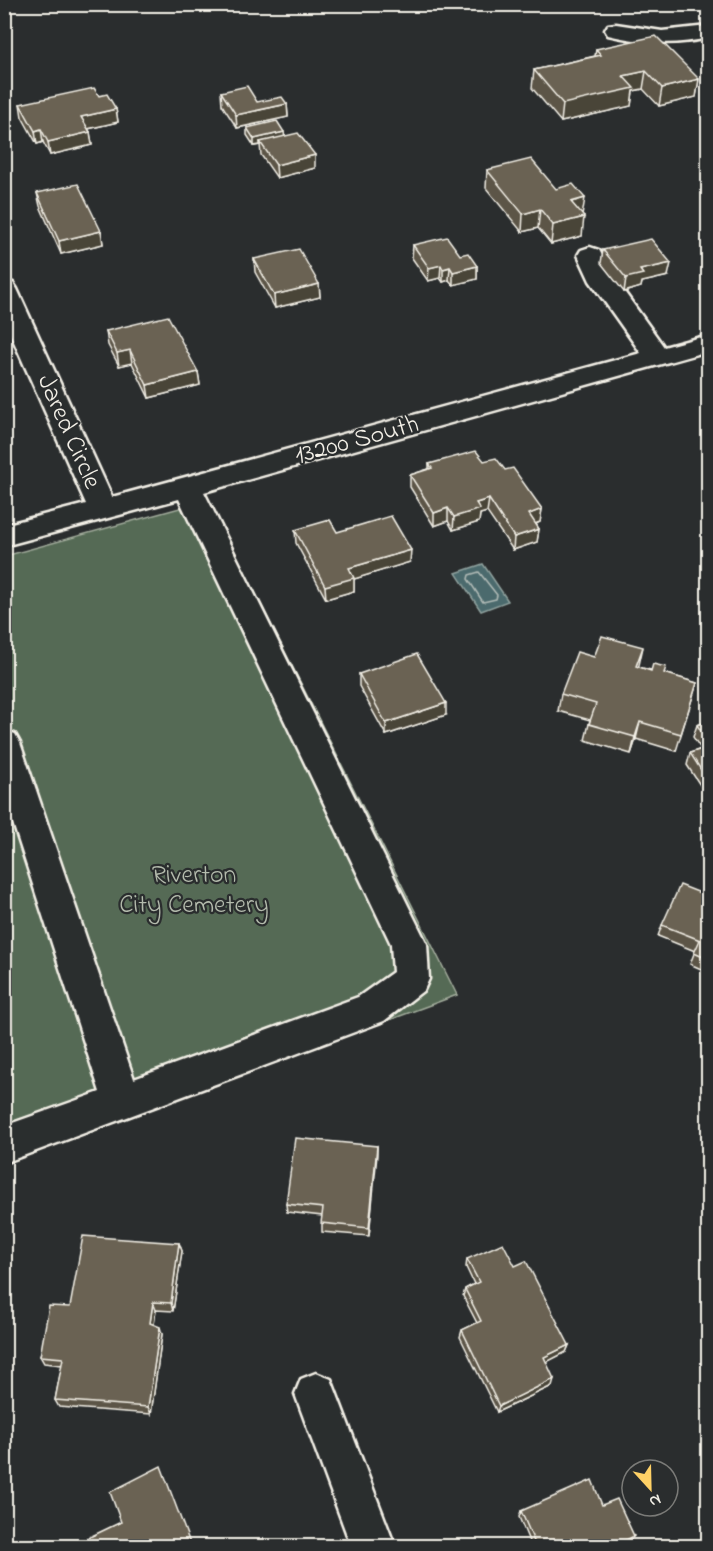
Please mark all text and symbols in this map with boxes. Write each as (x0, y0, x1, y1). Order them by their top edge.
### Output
street label: Jared Circle (26, 368, 110, 496)
street label: 13200 South (291, 406, 423, 476)
park label: Riverton City Cemetery (119, 857, 269, 925)
north arrow (620, 1458, 680, 1518)
text: N (645, 1487, 664, 1513)

